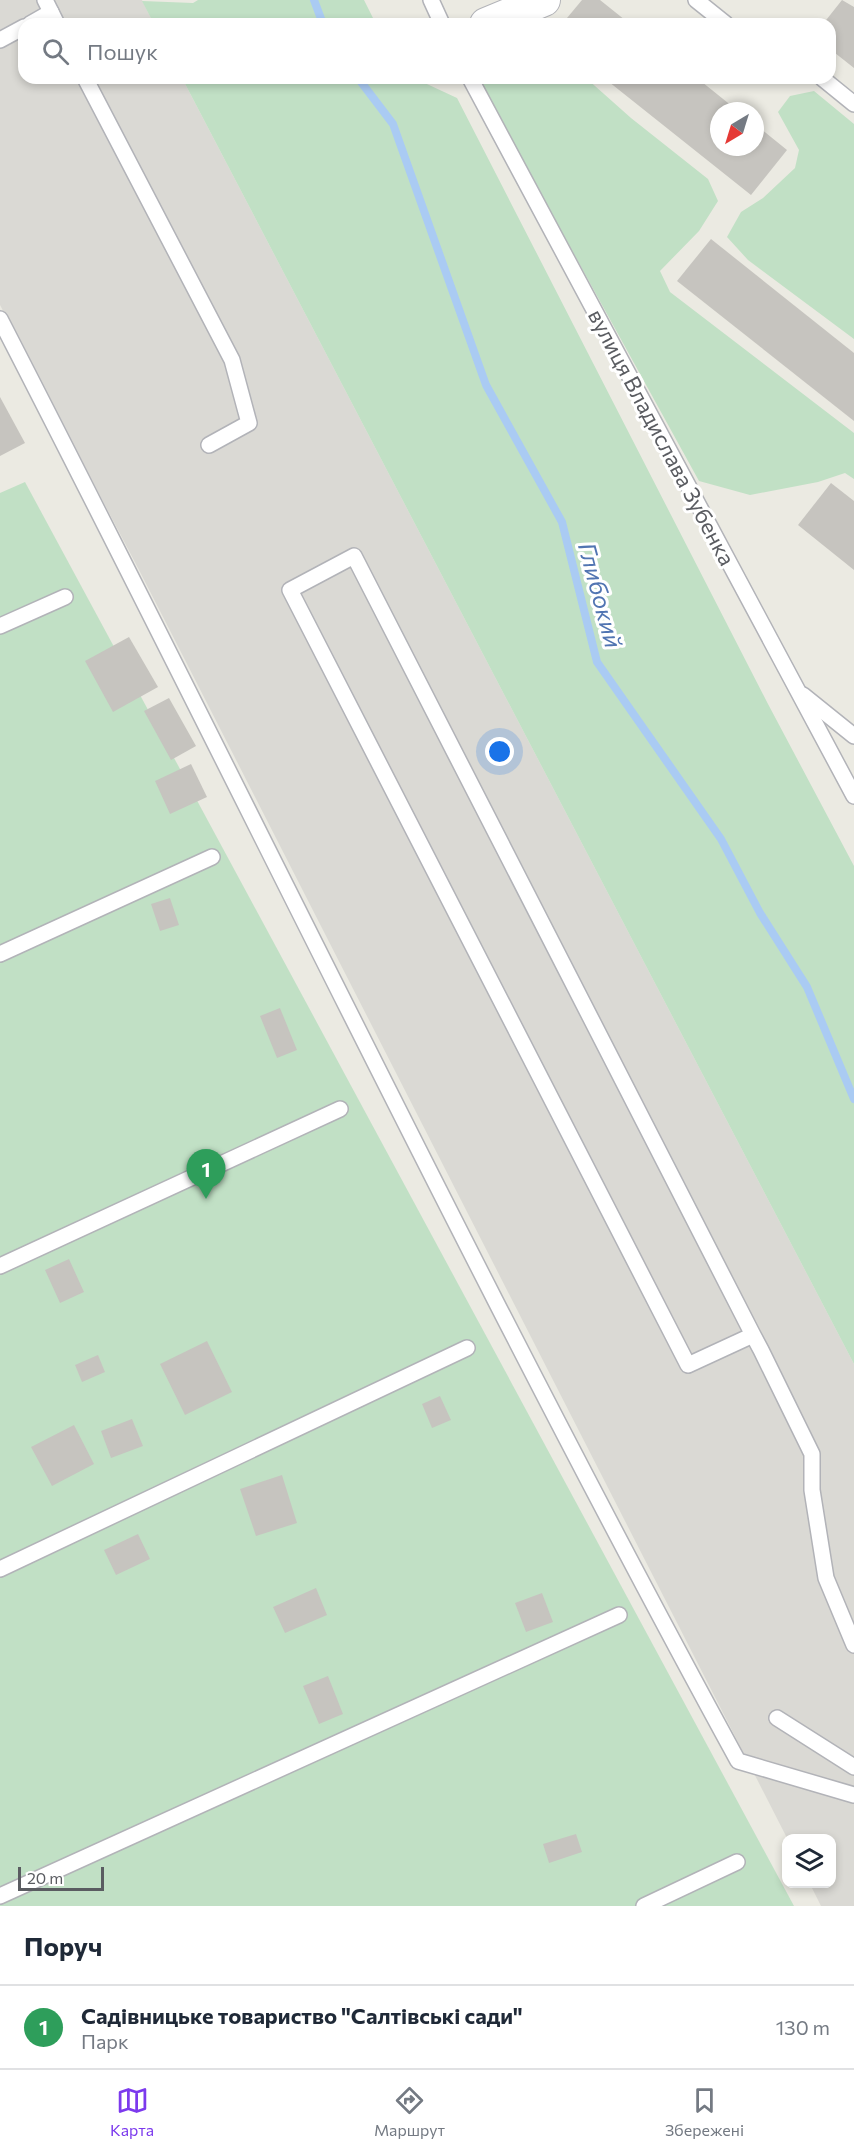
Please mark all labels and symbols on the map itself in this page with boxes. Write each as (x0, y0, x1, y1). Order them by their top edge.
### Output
north arrow (710, 102, 764, 156)
street label: вулиця Владислава Зубенка (583, 304, 741, 570)
water label: Глибокий (573, 539, 629, 651)
your location (485, 737, 514, 766)
pin: 1 (186, 1150, 226, 1199)
scale bar (18, 1864, 104, 1892)

